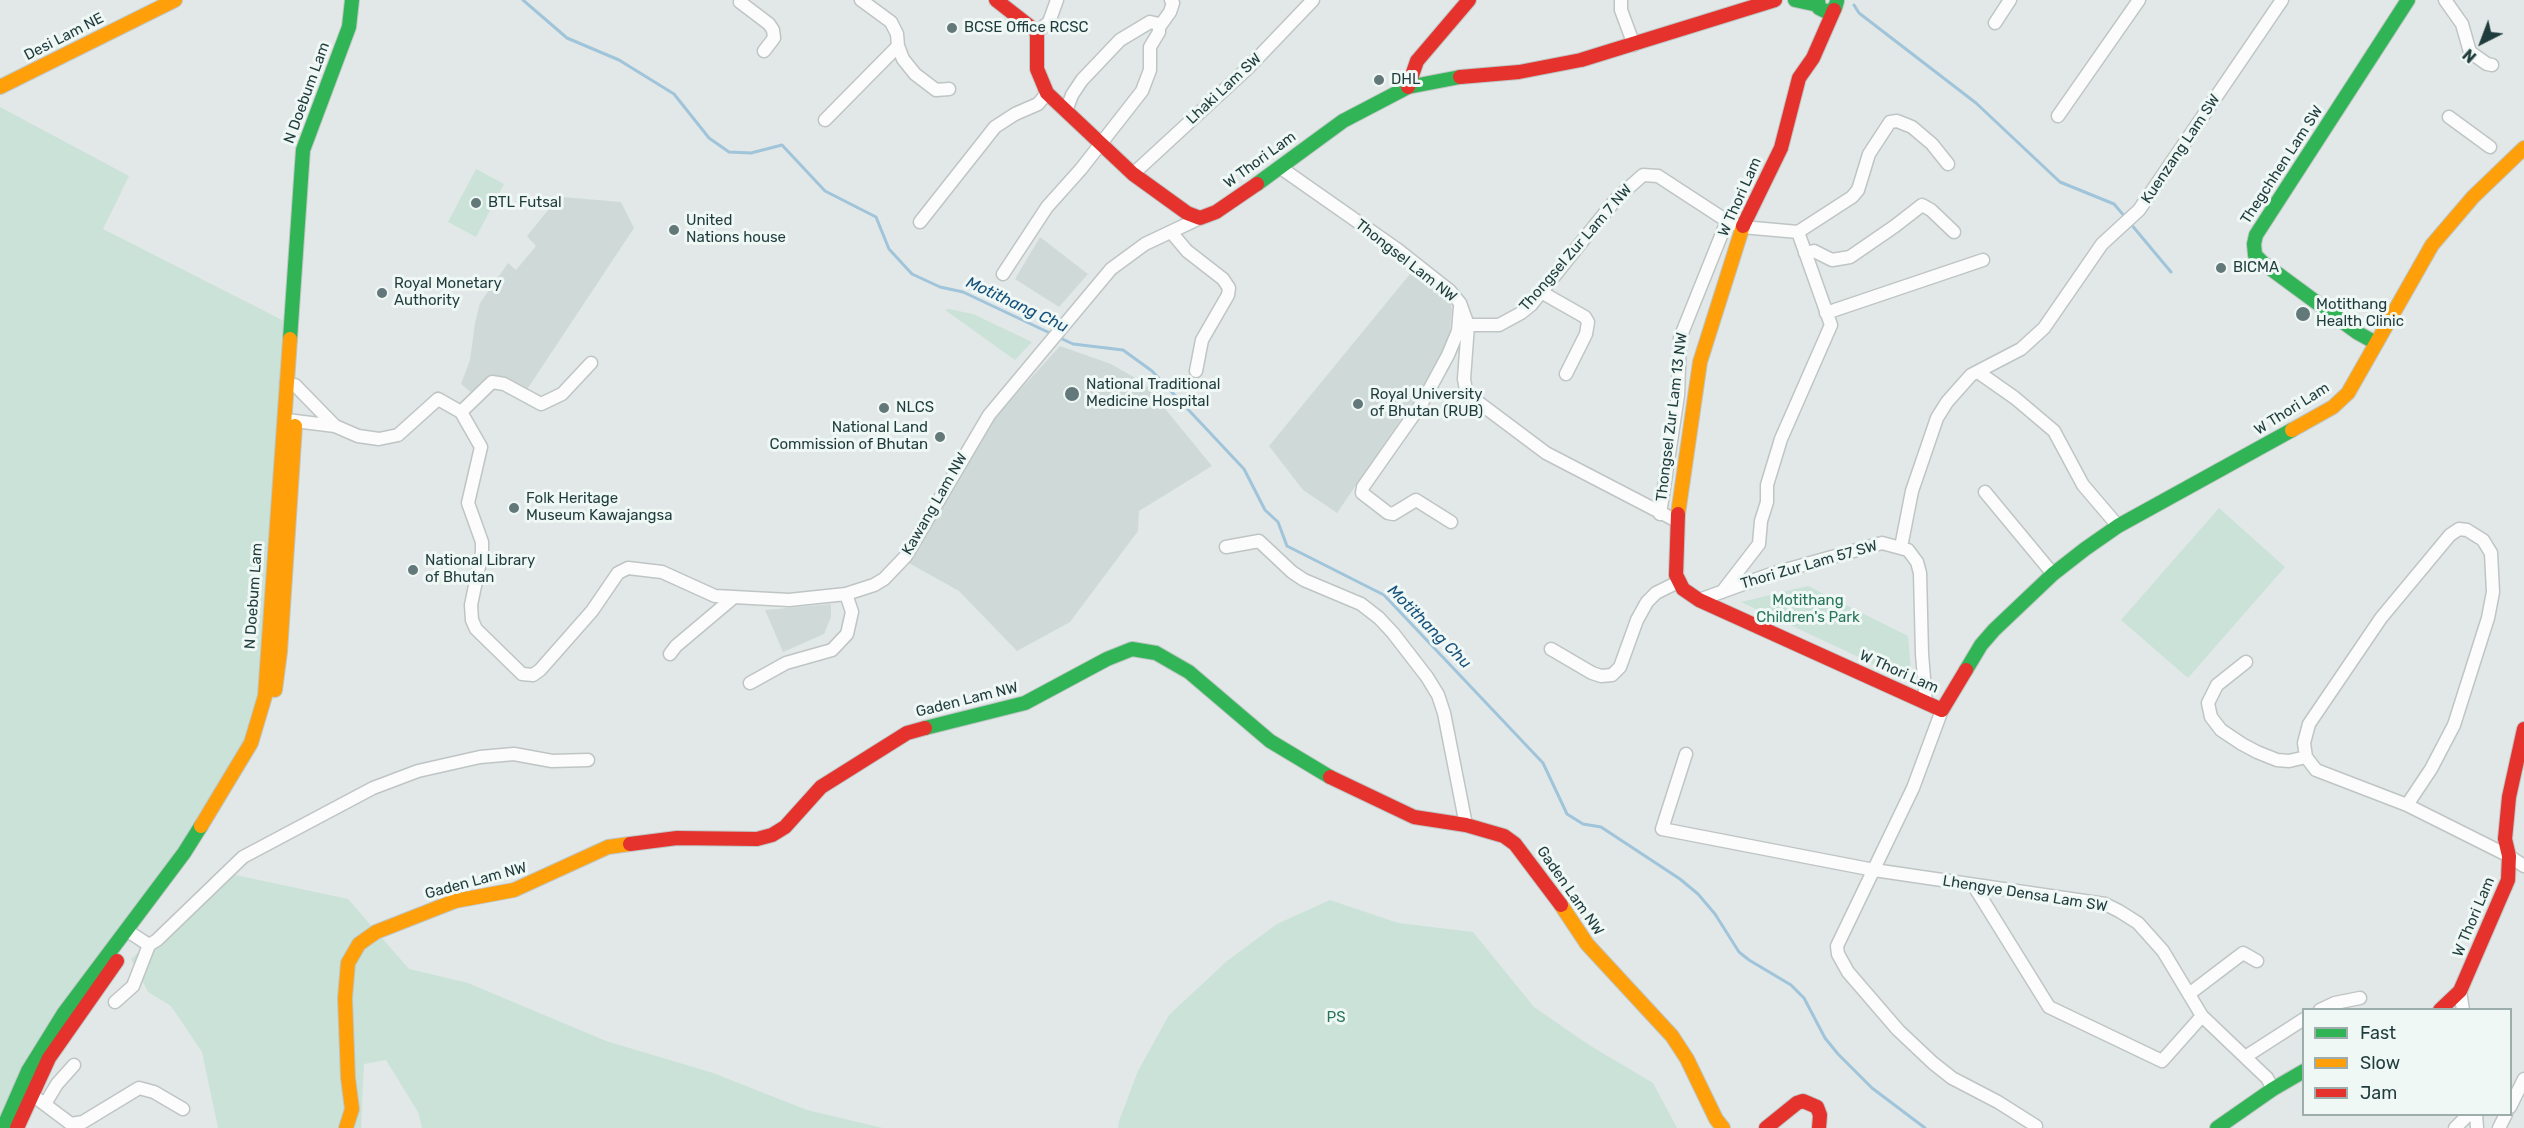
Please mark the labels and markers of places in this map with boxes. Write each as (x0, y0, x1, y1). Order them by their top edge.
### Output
place label: BCSE Office RCSC (964, 19, 1089, 37)
marker: BCSE Office RCSC (945, 21, 959, 35)
place label: DHL (1391, 71, 1420, 89)
marker: DHL (1372, 73, 1386, 87)
place label: BTL Futsal (488, 194, 562, 212)
marker: BTL Futsal (469, 196, 483, 210)
place label: United Nations house (686, 212, 786, 247)
marker: United Nations house (667, 223, 681, 237)
place label: BICMA (2233, 259, 2279, 277)
marker: BICMA (2214, 261, 2228, 275)
place label: Royal Monetary Authority (394, 275, 502, 310)
marker: Royal Monetary Authority (375, 286, 389, 300)
place label: Motithang Health Clinic (2316, 296, 2404, 331)
marker: Motithang Health Clinic (2294, 305, 2312, 323)
place label: National Traditional Medicine Hospital (1086, 376, 1220, 411)
marker: National Traditional Medicine Hospital (1063, 385, 1081, 403)
place label: Royal University of Bhutan (RUB) (1370, 386, 1483, 421)
marker: Royal University of Bhutan (RUB) (1351, 397, 1365, 411)
place label: NLCS (896, 399, 934, 417)
marker: NLCS (877, 401, 891, 415)
place label: National Land Commission of Bhutan (769, 419, 928, 454)
marker: National Land Commission of Bhutan (933, 430, 947, 444)
place label: Folk Heritage Museum Kawajangsa (526, 490, 672, 525)
marker: Folk Heritage Museum Kawajangsa (507, 501, 521, 515)
place label: National Library of Bhutan (425, 552, 535, 587)
marker: National Library of Bhutan (406, 563, 420, 577)

